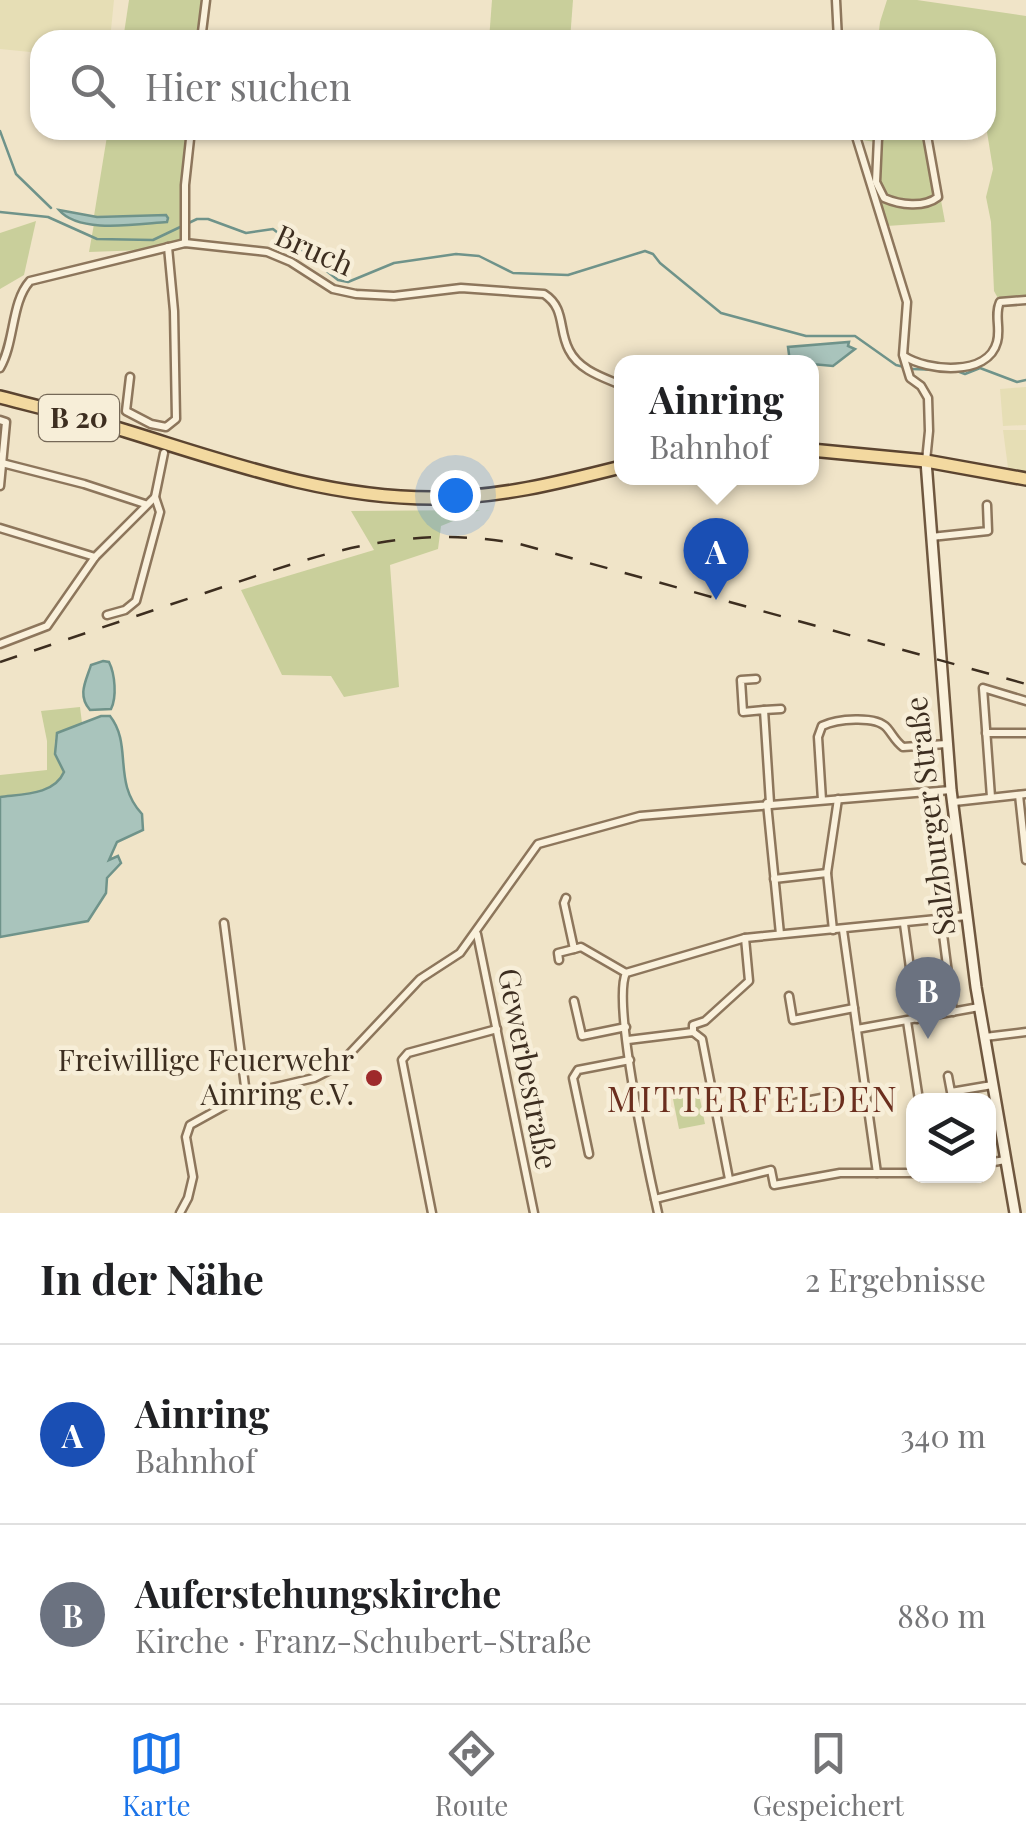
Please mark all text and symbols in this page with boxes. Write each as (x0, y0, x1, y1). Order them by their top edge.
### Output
search box (30, 30, 996, 140)
icon: search (65, 58, 120, 113)
text: Hier suchen (145, 60, 352, 111)
street label: Bruch (269, 214, 361, 284)
popup (614, 355, 819, 485)
text: Ainring (649, 373, 784, 424)
road number: B 20 (39, 395, 119, 441)
text: Bahnhof (649, 424, 770, 467)
your location (430, 470, 481, 521)
pin: A (684, 518, 748, 600)
street label: Salzburger Straße (895, 695, 964, 938)
pin: B (896, 956, 960, 1039)
street label: Gewerbestraße (490, 965, 568, 1173)
place label: Freiwillige Feuerwehr Ainring e.V. (58, 1039, 354, 1113)
marker: Freiwillige Feuerwehr Ainring e.V. (363, 1067, 385, 1089)
district label: MITTERFELDEN (607, 1074, 899, 1121)
map controls (906, 1093, 996, 1183)
button: layers (906, 1093, 996, 1183)
text: In der Nähe (40, 1250, 264, 1306)
text: 2 Ergebnisse (805, 1257, 986, 1300)
text: Ainring (135, 1387, 269, 1438)
text: A (62, 1413, 83, 1456)
text: 340 m (900, 1413, 986, 1456)
text: Bahnhof (135, 1438, 256, 1481)
text: Auferstehungskirche (135, 1567, 502, 1618)
text: B (62, 1593, 83, 1636)
text: 880 m (897, 1593, 986, 1636)
text: Kirche · Franz-Schubert-Straße (135, 1618, 592, 1661)
tab: Karte (122, 1726, 191, 1823)
tab: Route (435, 1726, 509, 1823)
tab: Gespeichert (752, 1726, 904, 1823)

